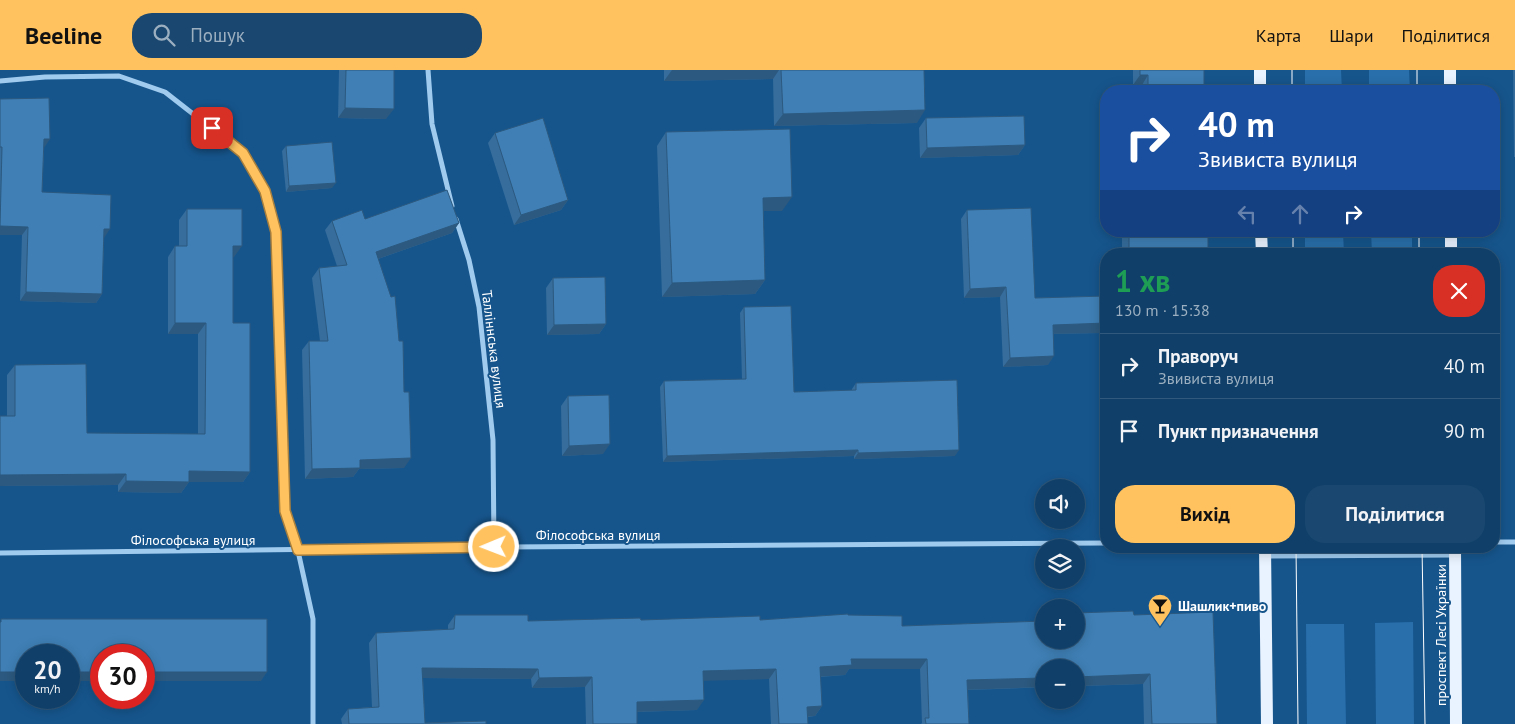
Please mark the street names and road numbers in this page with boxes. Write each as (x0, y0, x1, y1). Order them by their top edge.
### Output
street label: Талліннська вулиця (478, 289, 510, 409)
street label: Філософська вулиця (536, 526, 660, 544)
street label: Філософська вулиця (131, 531, 255, 549)
street label: проспект Лесі Українки (1432, 564, 1450, 706)

